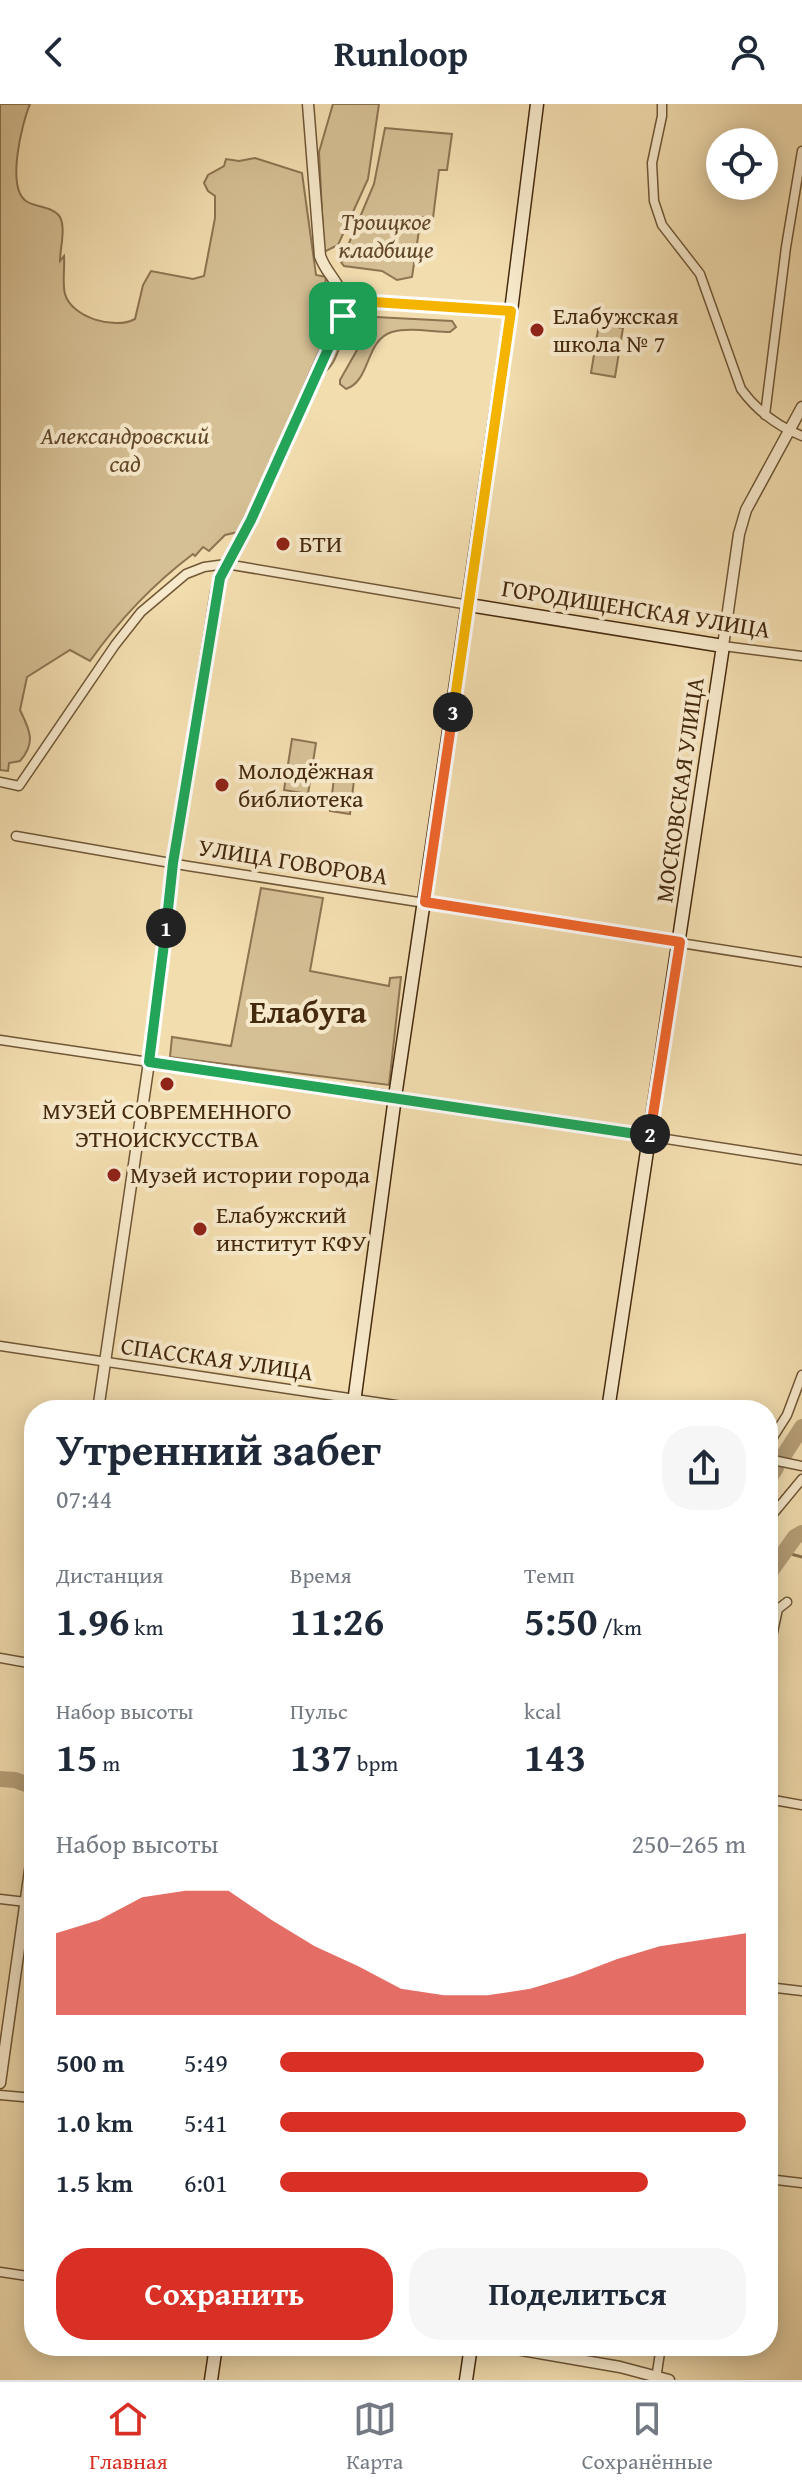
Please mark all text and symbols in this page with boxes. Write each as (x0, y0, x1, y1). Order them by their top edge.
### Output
text: Runloop (334, 26, 468, 79)
icon: back (32, 30, 76, 74)
icon: person (726, 30, 770, 74)
map controls (706, 128, 778, 200)
button: locate (706, 128, 778, 200)
park label: Троицкое кладбище (338, 204, 434, 267)
pin (309, 282, 377, 350)
icon: arrive (321, 294, 365, 338)
place label: Елабужская школа № 7 (553, 298, 679, 361)
marker: Елабужская школа № 7 (528, 321, 546, 339)
park label: Александровский сад (40, 418, 210, 481)
place label: БТИ (299, 526, 342, 561)
marker: БТИ (274, 535, 292, 553)
street label: ГОРОДИЩЕНСКАЯ УЛИЦА (499, 570, 773, 647)
street label: МОСКОВСКАЯ УЛИЦА (646, 675, 713, 905)
pin: 3 (433, 692, 473, 732)
text: 3 (447, 696, 459, 728)
place label: Молодёжная библиотека (238, 753, 374, 816)
marker: Молодёжная библиотека (213, 776, 231, 794)
street label: УЛИЦА ГОВОРОВА (196, 829, 391, 894)
pin: 1 (146, 908, 186, 948)
text: 1 (160, 912, 172, 944)
district label: Елабуга (249, 988, 367, 1035)
marker: МУЗЕЙ СОВРЕМЕННОГО ЭТНОИСКУССТВА (158, 1075, 176, 1093)
place label: МУЗЕЙ СОВРЕМЕННОГО ЭТНОИСКУССТВА (42, 1093, 292, 1156)
pin: 2 (630, 1114, 670, 1154)
text: 2 (644, 1118, 656, 1150)
place label: Музей истории города (130, 1157, 370, 1192)
marker: Музей истории города (105, 1166, 123, 1184)
place label: Елабужский институт КФУ (216, 1197, 367, 1260)
marker: Елабужский институт КФУ (191, 1220, 209, 1238)
street label: СПАССКАЯ УЛИЦА (119, 1328, 316, 1389)
text: Утренний забег (56, 1417, 381, 1481)
button: share (662, 1426, 746, 1510)
text: 07:44 (56, 1479, 112, 1518)
text: Дистанция (56, 1559, 164, 1591)
text: Время (290, 1559, 352, 1591)
text: Темп (524, 1559, 575, 1591)
text: 1.96 (56, 1591, 129, 1650)
text: 11:26 (290, 1591, 384, 1650)
text: 5:50 (524, 1591, 597, 1650)
text: km (129, 1611, 163, 1643)
text: /km (597, 1611, 642, 1643)
text: Набор высоты (56, 1695, 193, 1727)
text: Пульс (290, 1695, 348, 1727)
text: kcal (524, 1695, 562, 1727)
text: 15 (56, 1727, 97, 1786)
text: 137 (290, 1727, 352, 1786)
text: 143 (524, 1727, 586, 1786)
text: m (97, 1747, 120, 1779)
text: bpm (352, 1747, 398, 1779)
text: Набор высоты (56, 1824, 218, 1863)
text: 250–265 m (632, 1824, 746, 1863)
text: 500 m (56, 2043, 124, 2082)
text: 5:49 (184, 2043, 228, 2082)
text: 1.0 km (56, 2103, 133, 2142)
text: 5:41 (184, 2103, 228, 2142)
text: 1.5 km (56, 2163, 133, 2202)
text: 6:01 (184, 2163, 228, 2202)
button: Сохранить (56, 2248, 393, 2340)
button: Поделиться (409, 2248, 746, 2340)
tab: Главная (89, 2397, 168, 2477)
tab: Карта (346, 2397, 403, 2477)
tab: Сохранённые (582, 2397, 713, 2477)

